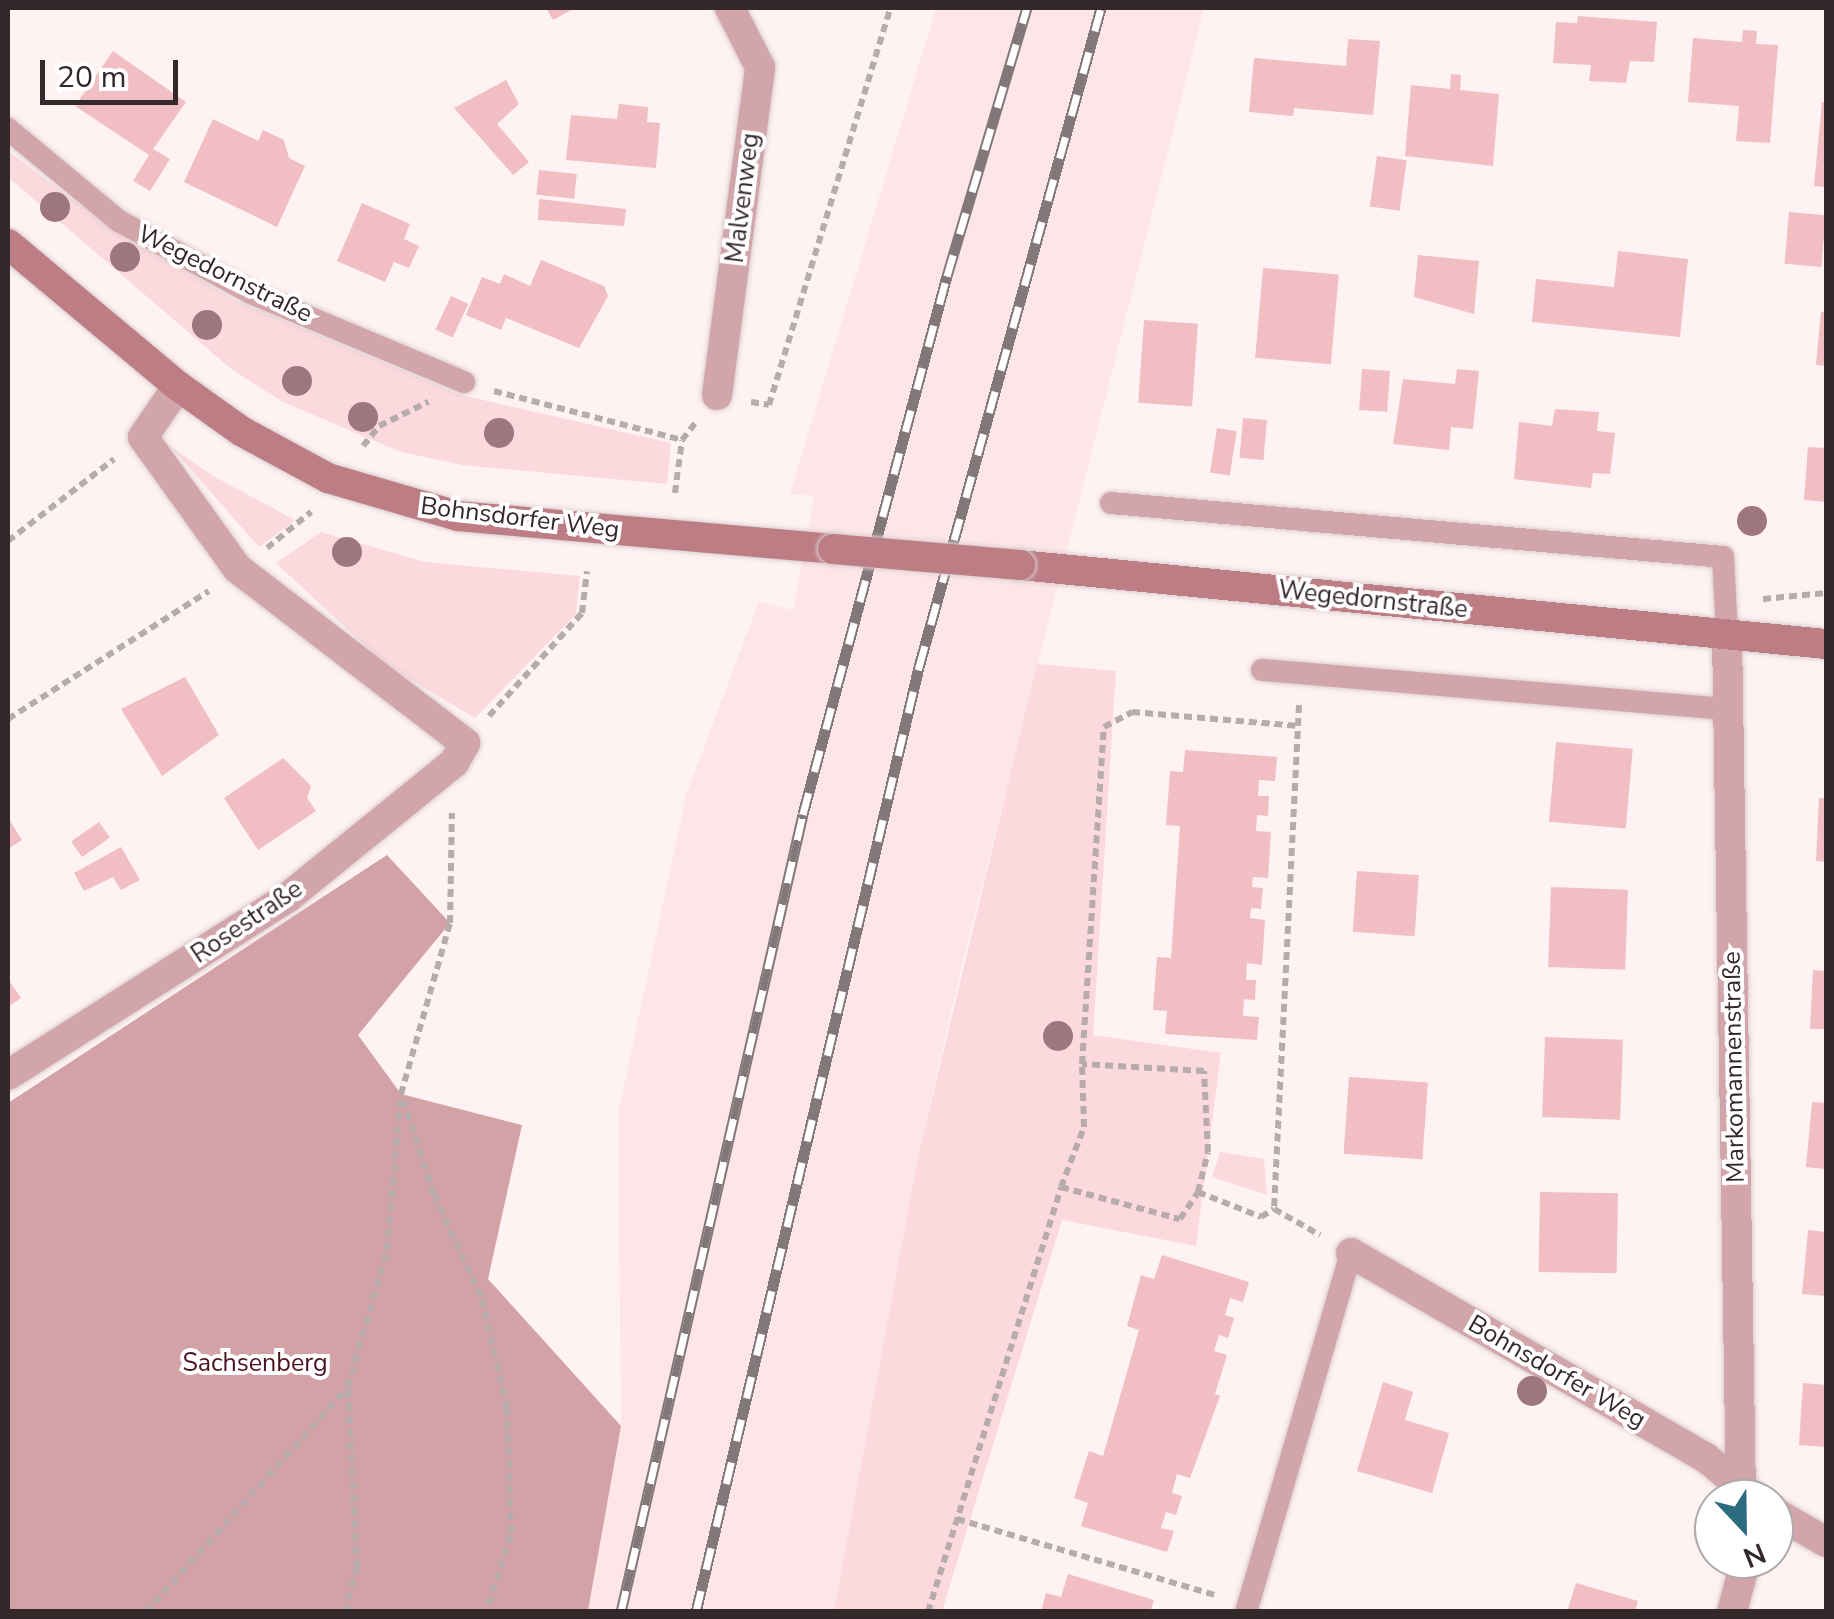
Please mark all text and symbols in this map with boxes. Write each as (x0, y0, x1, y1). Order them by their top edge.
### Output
scale bar (45, 40, 182, 102)
text: 20 m (57, 57, 126, 98)
street label: Malvenweg (720, 131, 766, 265)
street label: Wegedornstraße (133, 219, 317, 329)
street label: Bohnsdorfer Weg (419, 491, 621, 545)
street label: Wegedornstraße (1277, 575, 1469, 625)
street label: Rosestraße (186, 874, 308, 970)
street label: Markomannenstraße (1717, 951, 1751, 1183)
street label: Bohnsdorfer Weg (1463, 1309, 1651, 1435)
park label: Sachsenberg (182, 1348, 328, 1378)
north arrow (1694, 1479, 1794, 1579)
text: N (1738, 1533, 1771, 1576)

